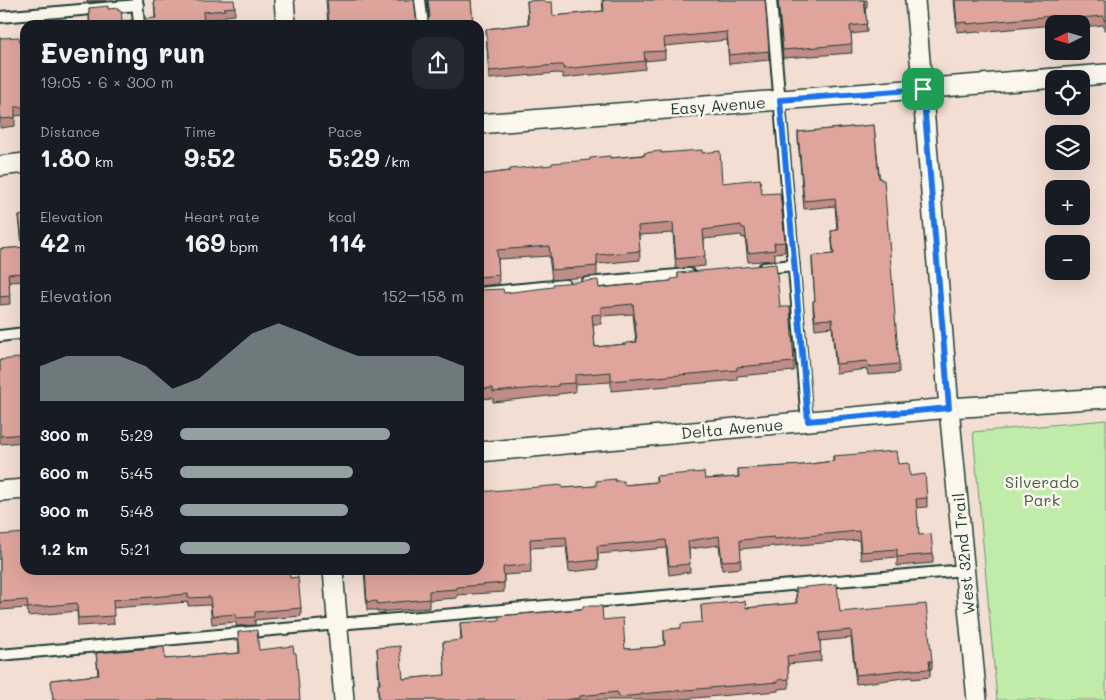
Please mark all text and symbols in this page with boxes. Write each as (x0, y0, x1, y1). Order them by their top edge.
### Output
north arrow (1045, 15, 1090, 60)
map controls (1045, 15, 1090, 280)
text: Evening run (40, 34, 205, 70)
button: share (412, 37, 464, 89)
pin (902, 68, 944, 110)
button: locate (1045, 70, 1090, 115)
text: 19:05 · 6 × 300 m (40, 71, 174, 92)
icon: arrive (909, 75, 937, 103)
street label: Easy Avenue (670, 91, 766, 119)
text: Distance (40, 122, 100, 141)
text: Time (184, 122, 216, 141)
text: Pace (328, 122, 362, 141)
button: layers (1045, 125, 1090, 170)
text: 1.80 (40, 141, 90, 173)
text: 9:52 (184, 141, 236, 173)
text: 5:29 (328, 141, 380, 173)
text: km (90, 152, 113, 171)
text: /km (380, 152, 410, 171)
button: + (1045, 180, 1090, 225)
text: Elevation (40, 207, 103, 226)
text: Heart rate (184, 207, 260, 226)
text: kcal (328, 207, 356, 226)
text: 42 (40, 226, 70, 258)
text: 169 (184, 226, 225, 258)
text: 114 (328, 226, 366, 258)
button: − (1045, 235, 1090, 280)
text: m (70, 237, 85, 256)
text: bpm (225, 237, 258, 256)
text: Elevation (40, 285, 112, 306)
text: 152–158 m (381, 285, 464, 306)
street label: Delta Avenue (680, 413, 784, 443)
text: 300 m (40, 424, 89, 445)
text: 5:29 (120, 424, 153, 445)
text: 600 m (40, 462, 89, 483)
text: 5:45 (120, 462, 153, 483)
park label: Silverado Park (1005, 471, 1079, 510)
street label: West 32nd Trail (947, 492, 979, 616)
text: 900 m (40, 500, 89, 521)
text: 5:48 (120, 500, 153, 521)
text: 1.2 km (40, 538, 88, 559)
text: 5:21 (120, 538, 150, 559)

